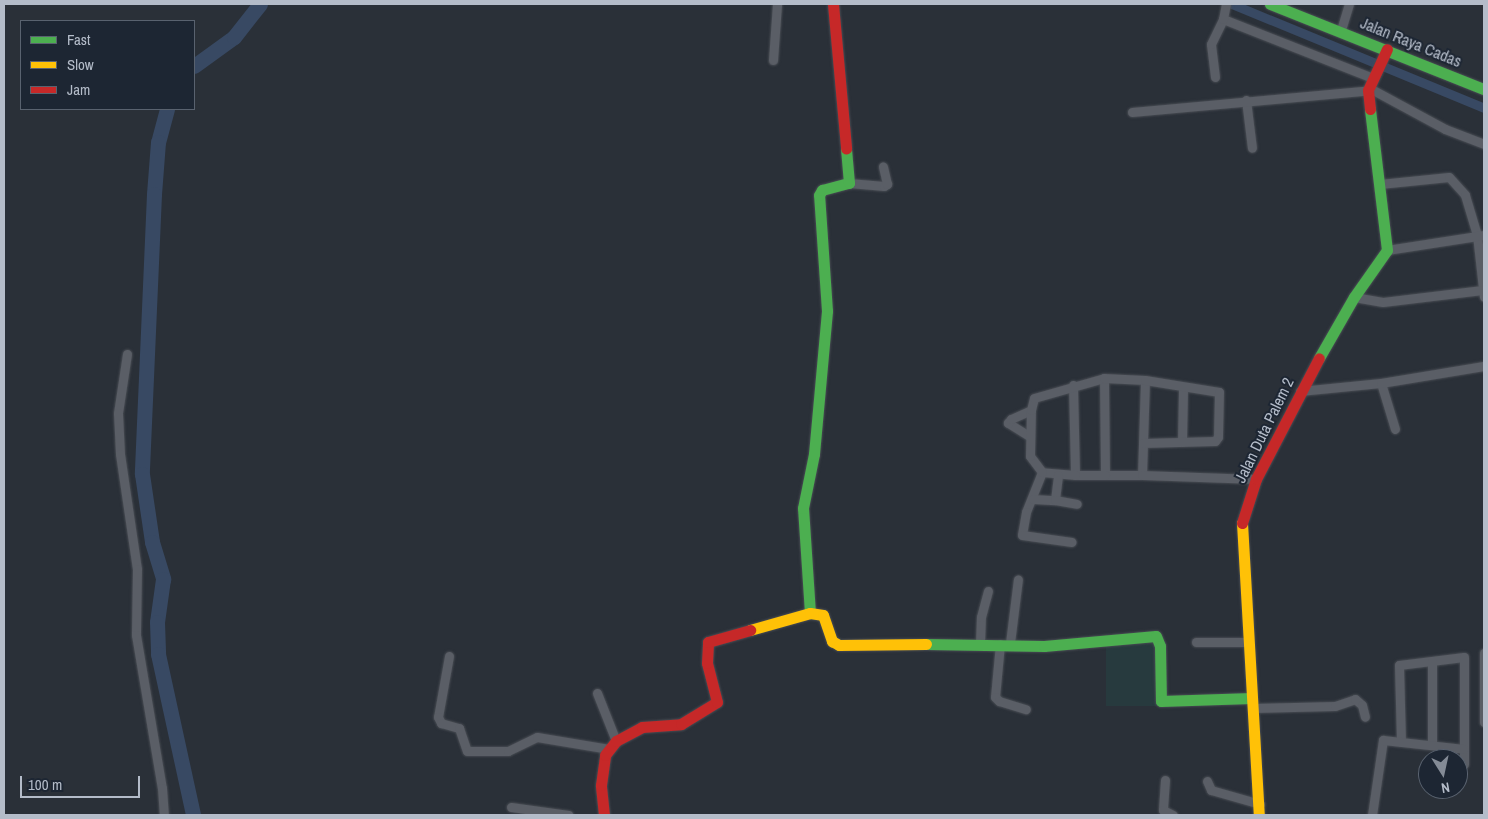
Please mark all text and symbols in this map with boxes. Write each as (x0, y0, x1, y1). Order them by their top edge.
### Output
street label: Jalan Raya Cadas (1358, 13, 1464, 71)
legend (20, 20, 195, 110)
text: Fast (67, 29, 90, 50)
text: Slow (67, 54, 94, 75)
text: Jam (67, 79, 90, 100)
street label: Jalan Duta Palem 2 (1230, 374, 1298, 486)
north arrow (1418, 749, 1468, 799)
scale bar (22, 766, 142, 798)
text: 100 m (28, 774, 62, 795)
text: N (1440, 778, 1451, 797)

